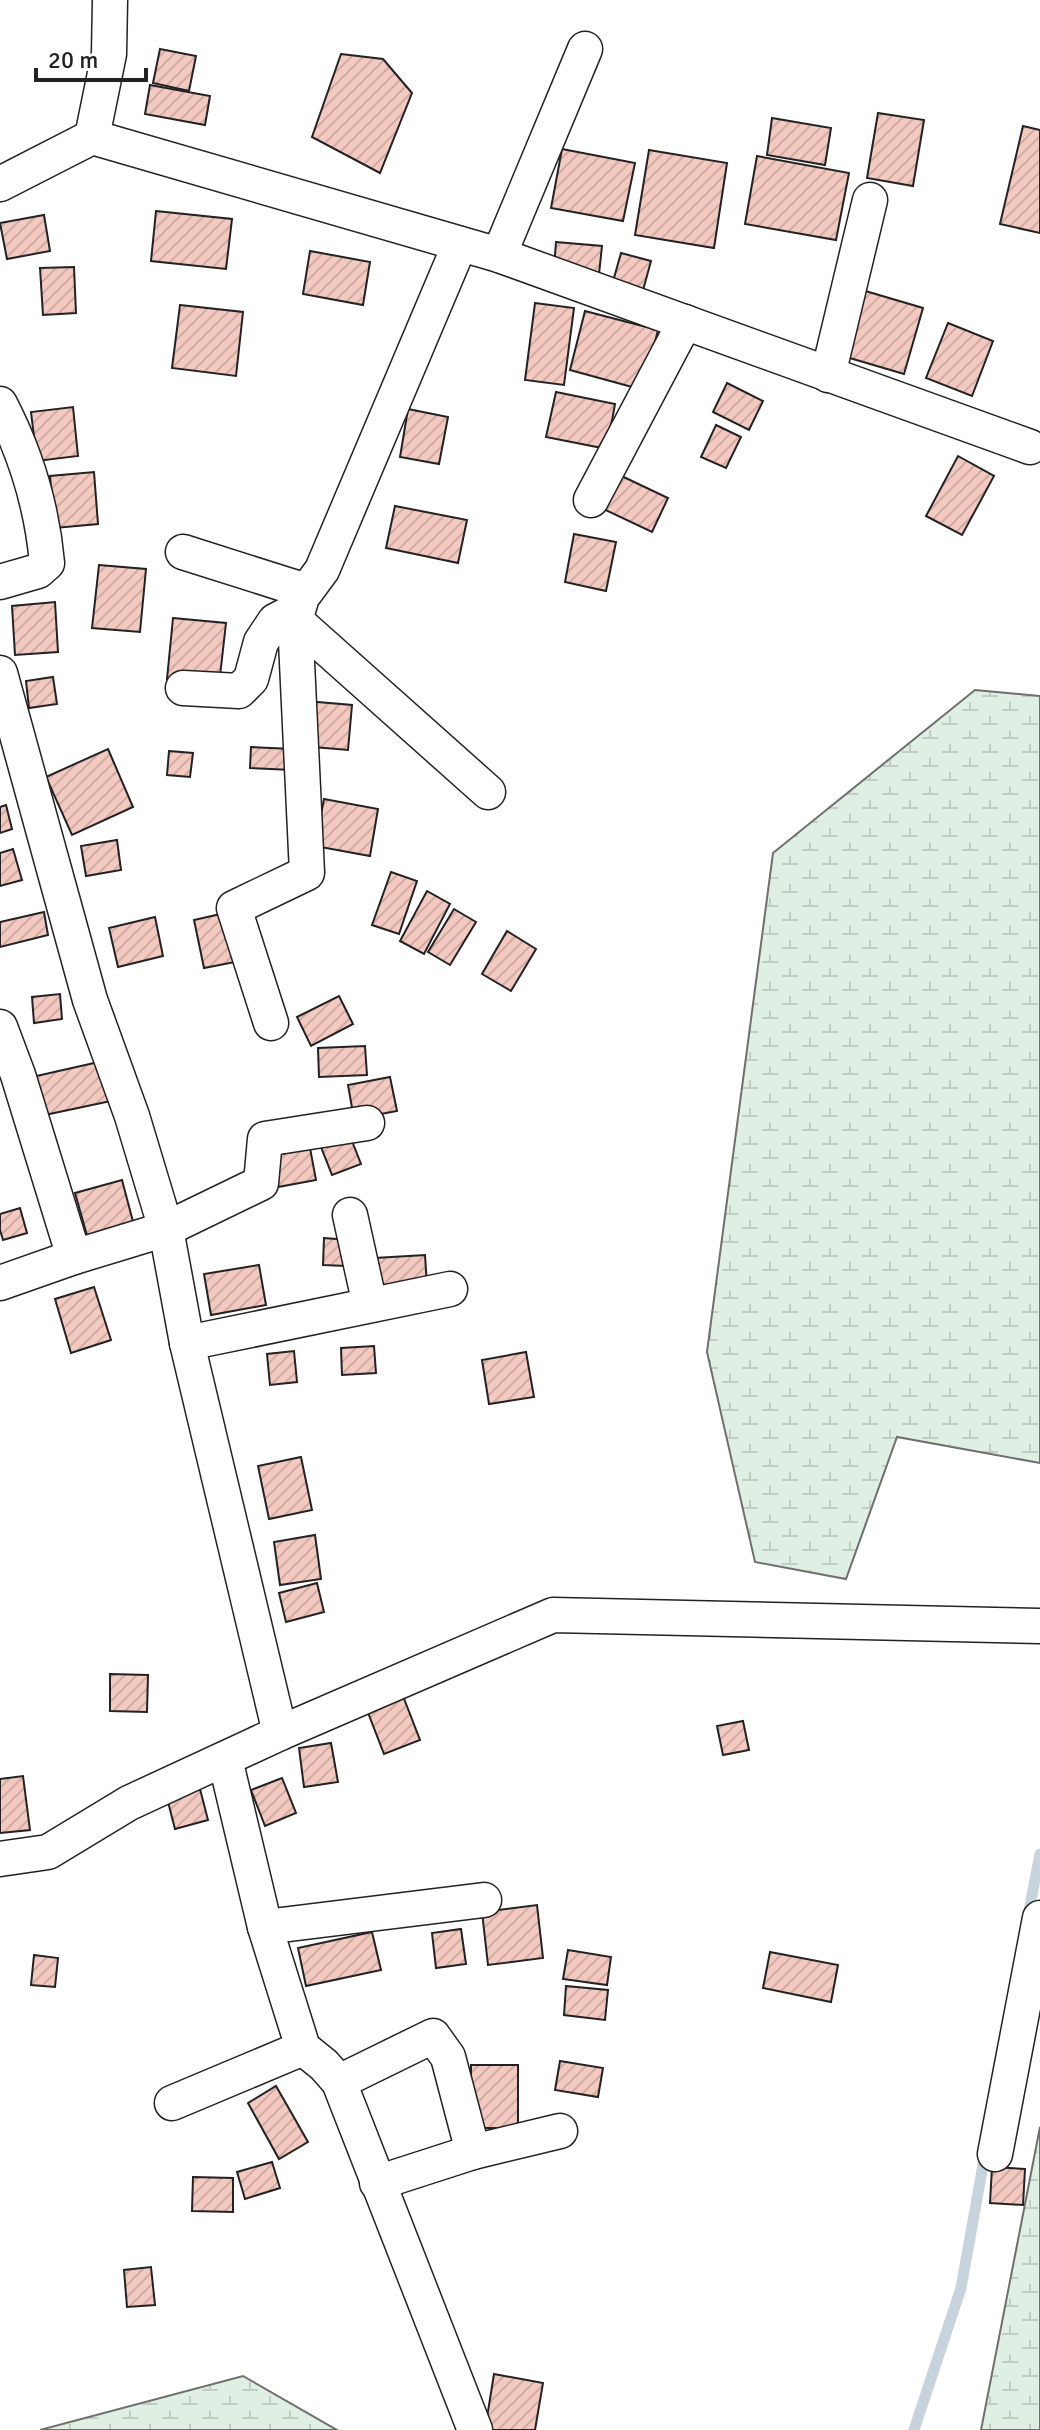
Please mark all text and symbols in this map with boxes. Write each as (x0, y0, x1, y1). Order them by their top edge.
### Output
scale bar (36, 32, 146, 82)
text: 20 m (48, 45, 98, 75)

